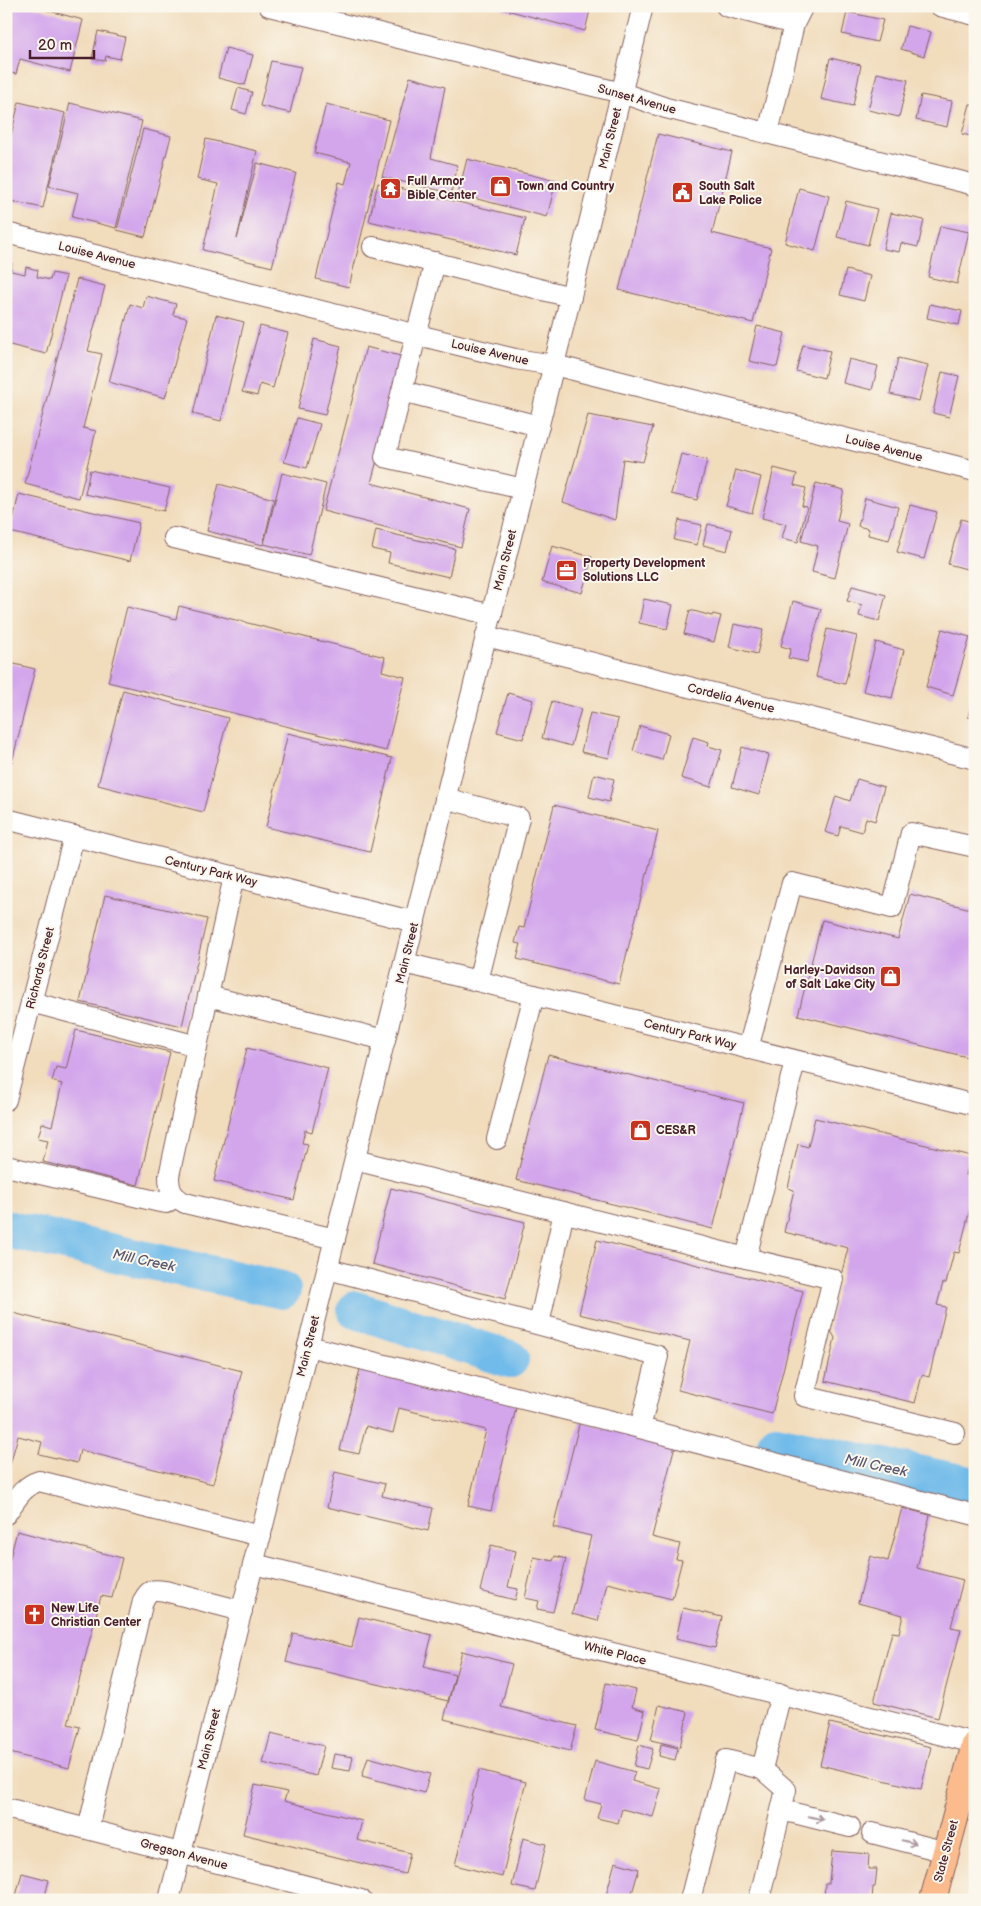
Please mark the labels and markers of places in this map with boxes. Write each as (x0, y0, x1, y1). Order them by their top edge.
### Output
place label: Full Armor Bible Center (407, 174, 476, 203)
shop icon: Town and Country (489, 174, 513, 198)
temple icon: Full Armor Bible Center (379, 176, 403, 200)
place label: Town and Country (517, 179, 615, 194)
place label: South Salt Lake Police (699, 179, 762, 208)
public building icon: South Salt Lake Police (671, 181, 695, 205)
place label: Property Development Solutions LLC (583, 556, 705, 585)
office icon: Property Development Solutions LLC (555, 558, 579, 582)
place label: Harley-Davidson of Salt Lake City (784, 963, 875, 992)
shop icon: Harley-Davidson of Salt Lake City (879, 965, 903, 989)
shop icon: CES&R (628, 1118, 652, 1142)
place label: CES&R (656, 1123, 696, 1138)
place label: New Life Christian Center (51, 1601, 141, 1630)
church icon: New Life Christian Center (23, 1603, 47, 1627)

